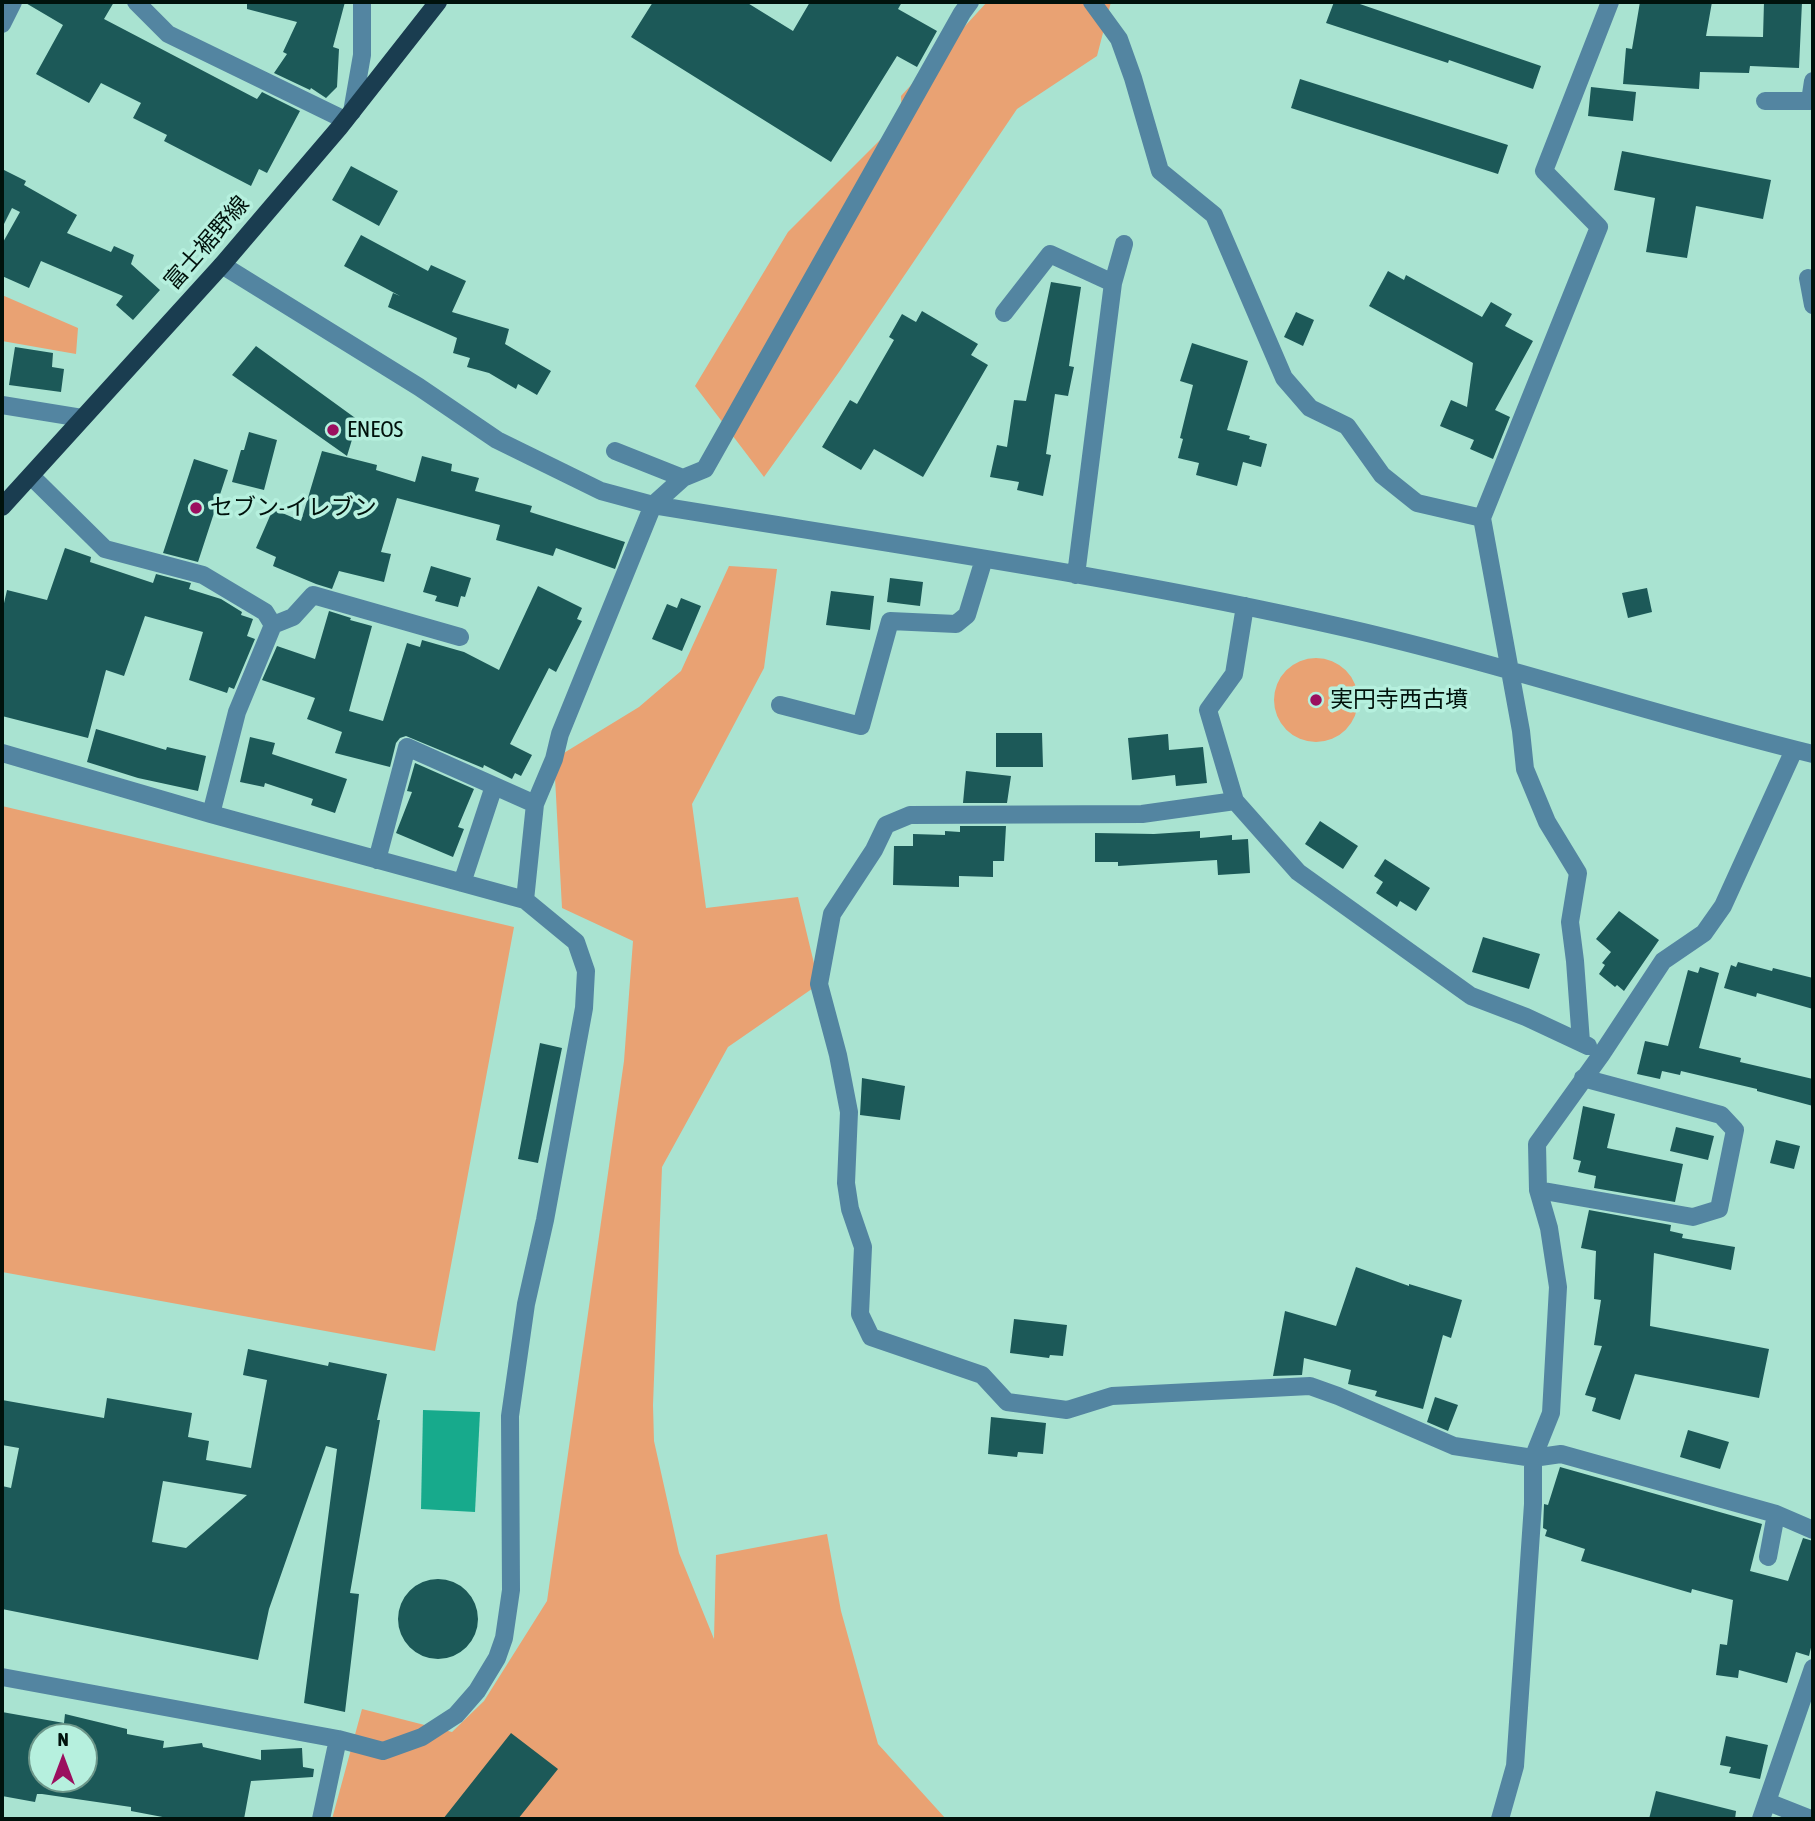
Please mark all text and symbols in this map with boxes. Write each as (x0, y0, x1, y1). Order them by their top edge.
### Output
street label: 富士裾野線 (159, 191, 255, 295)
place label: ENEOS (347, 416, 403, 444)
marker: ENEOS (325, 422, 341, 438)
place label: セブン-イレブン (210, 494, 377, 522)
marker: セブン-イレブン (188, 500, 204, 516)
place label: 実円寺西古墳 (1330, 686, 1468, 714)
marker: 実円寺西古墳 (1308, 692, 1324, 708)
north arrow (28, 1723, 98, 1793)
text: N (57, 1728, 69, 1750)

